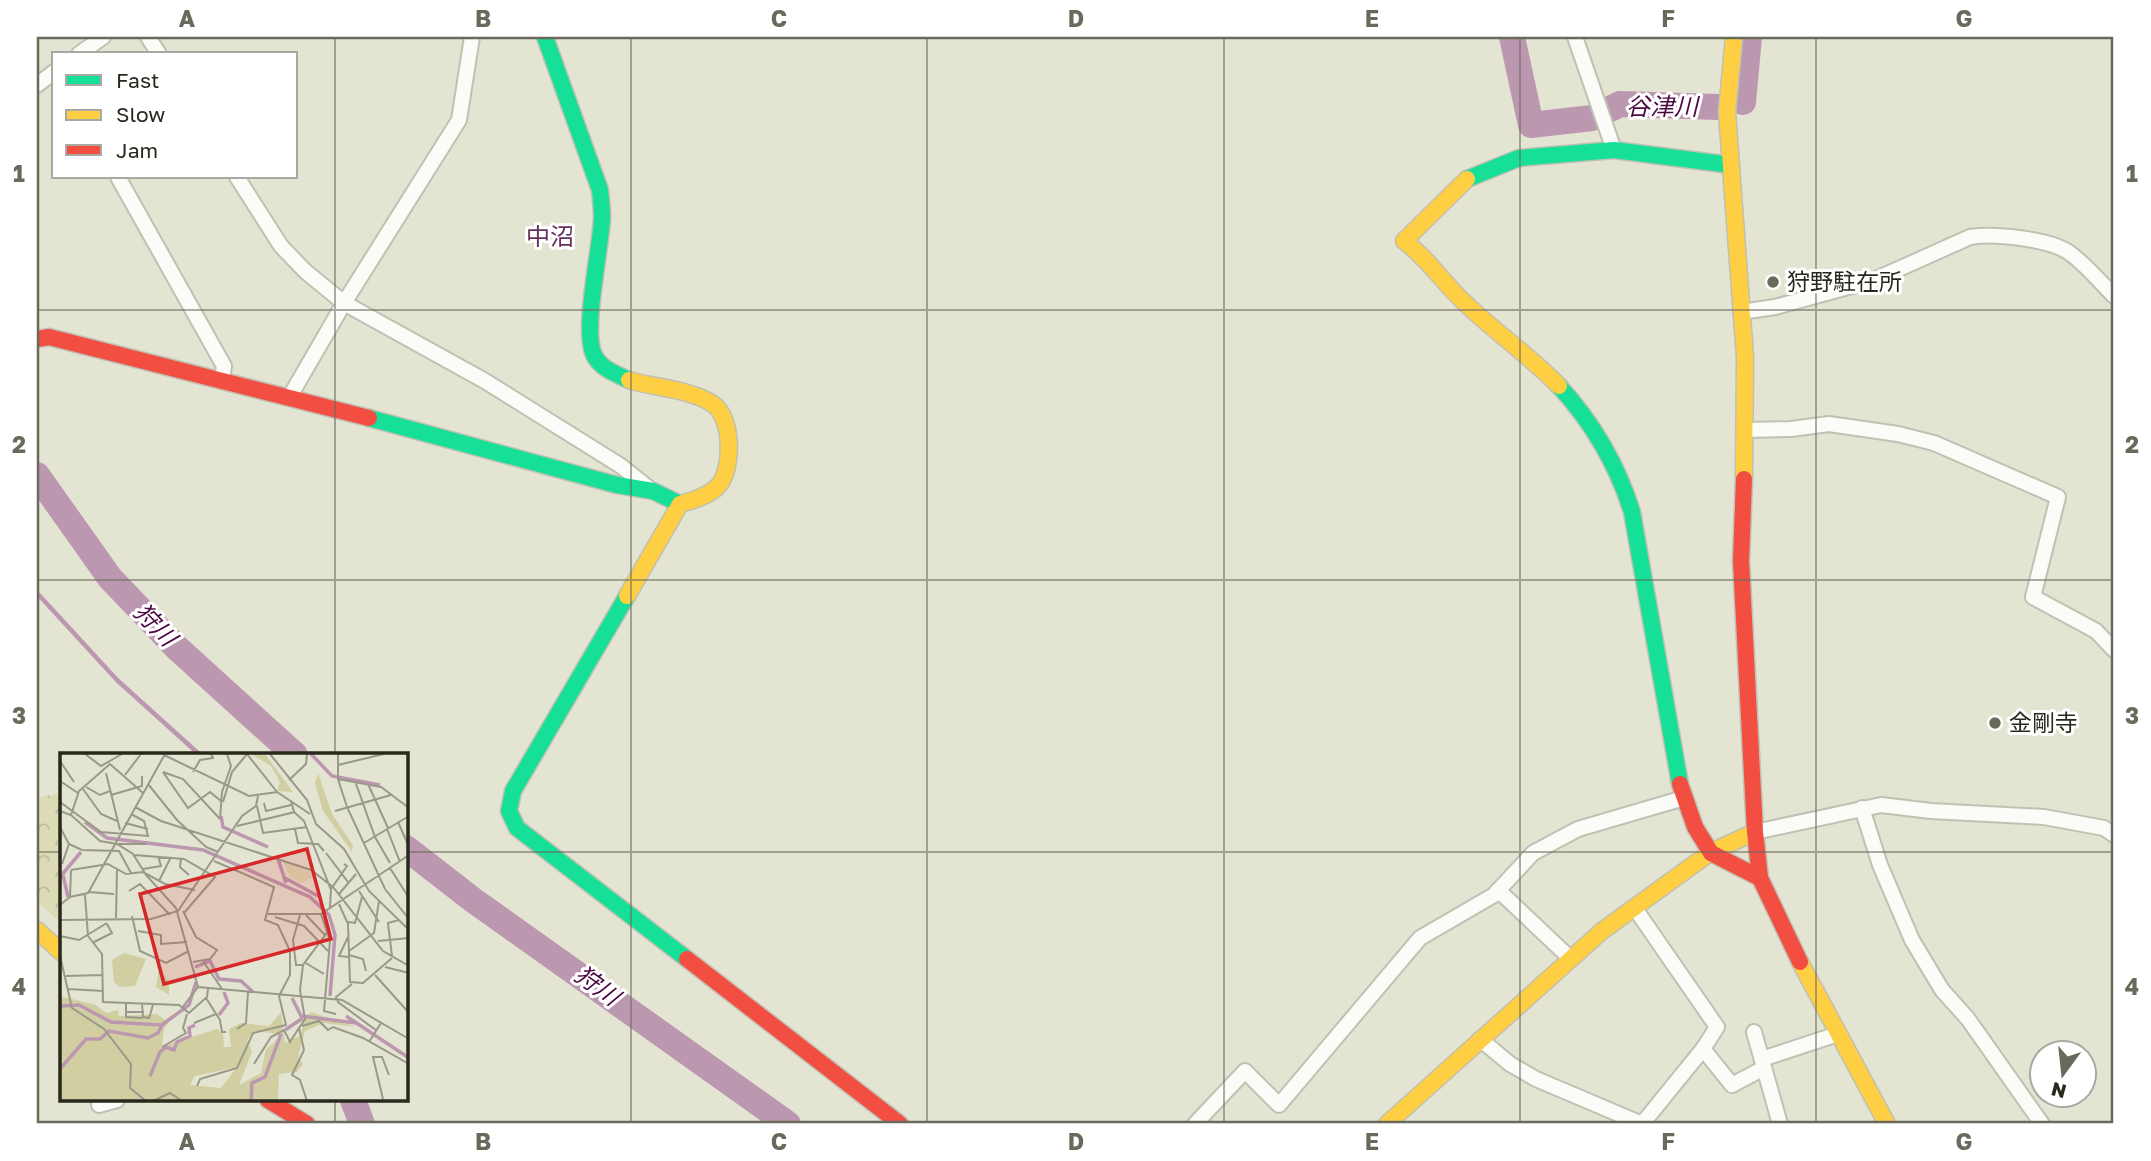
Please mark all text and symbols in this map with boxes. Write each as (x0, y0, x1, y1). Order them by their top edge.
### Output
text: A (179, 4, 196, 32)
text: B (475, 4, 491, 32)
text: C (771, 4, 787, 32)
text: D (1068, 4, 1084, 32)
text: E (1365, 4, 1379, 32)
text: F (1661, 4, 1675, 32)
text: G (1956, 4, 1972, 32)
legend (52, 52, 298, 178)
text: Fast (116, 67, 159, 93)
water label: 谷津川 (1626, 91, 1701, 120)
text: Slow (116, 101, 165, 127)
text: Jam (116, 137, 158, 163)
text: 1 (13, 159, 25, 187)
text: 1 (2126, 159, 2138, 187)
district label: 中沼 (526, 221, 574, 250)
place label: 狩野駐在所 (1787, 267, 1902, 295)
marker: 狩野駐在所 (1765, 274, 1781, 290)
text: 2 (12, 430, 26, 458)
text: 2 (2125, 430, 2139, 458)
water label: 狩川 (129, 597, 185, 653)
text: 3 (12, 701, 26, 729)
text: 3 (2125, 701, 2139, 729)
place label: 金剛寺 (2009, 708, 2078, 736)
marker: 金剛寺 (1987, 715, 2003, 731)
inset map (60, 753, 408, 1102)
water label: 狩川 (570, 959, 628, 1012)
text: 4 (12, 972, 26, 1000)
text: 4 (2125, 972, 2139, 1000)
north arrow (2028, 1038, 2098, 1108)
text: N (2049, 1078, 2068, 1104)
text: A (179, 1127, 196, 1155)
text: B (475, 1127, 491, 1155)
text: C (771, 1127, 787, 1155)
text: D (1068, 1127, 1084, 1155)
text: E (1365, 1127, 1379, 1155)
text: F (1661, 1127, 1675, 1155)
text: G (1956, 1127, 1972, 1155)

